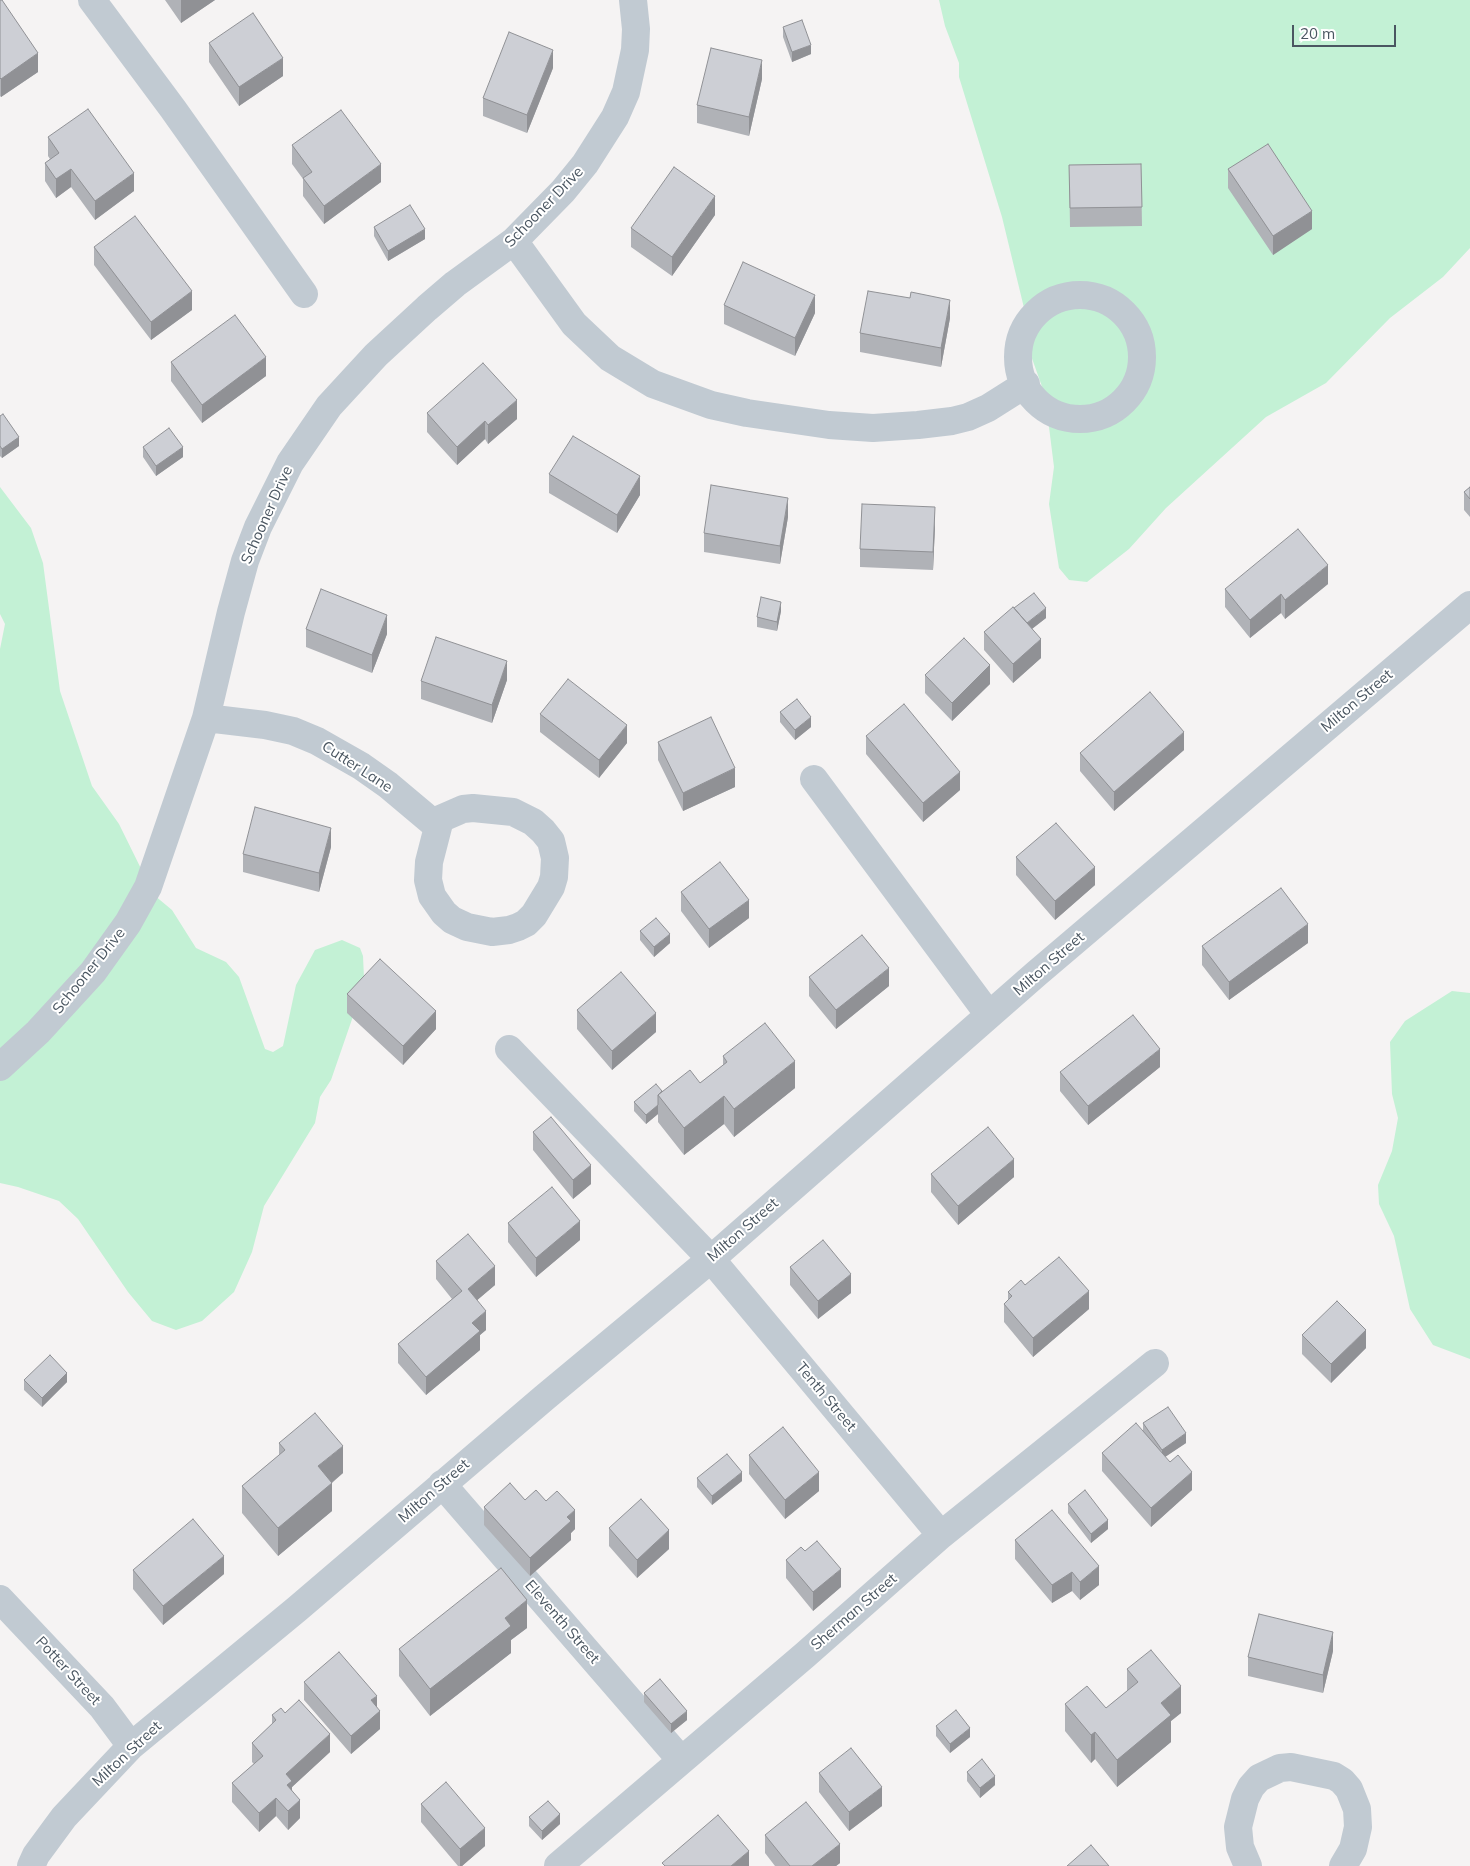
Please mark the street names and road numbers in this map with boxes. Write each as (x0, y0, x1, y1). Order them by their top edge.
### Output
street label: Schooner Drive (501, 163, 587, 251)
street label: Schooner Drive (237, 463, 297, 567)
street label: Milton Street (1318, 666, 1396, 736)
street label: Cutter Lane (318, 737, 396, 797)
street label: Schooner Drive (49, 924, 129, 1018)
street label: Milton Street (1010, 928, 1088, 1000)
street label: Milton Street (704, 1194, 782, 1266)
street label: Tenth Street (792, 1359, 860, 1435)
street label: Milton Street (395, 1455, 473, 1527)
street label: Sherman Street (807, 1570, 901, 1654)
street label: Eleventh Street (521, 1577, 603, 1667)
street label: Potter Street (32, 1633, 104, 1709)
street label: Milton Street (89, 1717, 165, 1791)

